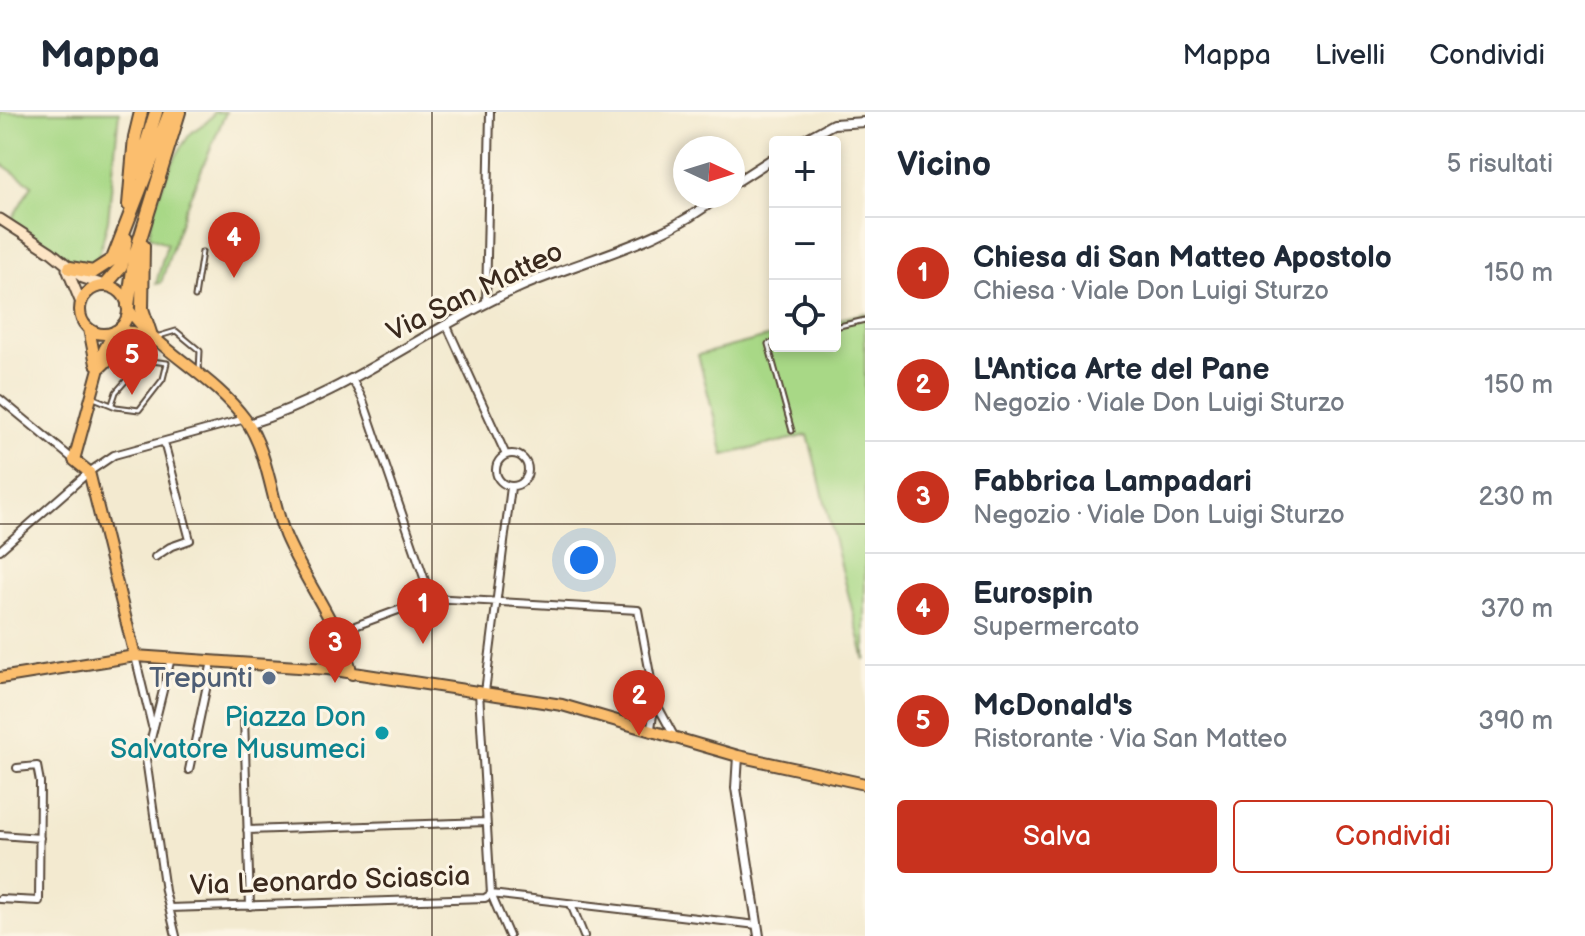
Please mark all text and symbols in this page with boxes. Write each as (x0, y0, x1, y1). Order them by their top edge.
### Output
text: Mappa (40, 33, 160, 78)
text: Mappa (1182, 39, 1271, 72)
text: Livelli (1315, 39, 1385, 72)
text: Condividi (1429, 39, 1545, 72)
north arrow (673, 136, 745, 208)
map controls (769, 136, 841, 352)
button: + (769, 136, 841, 208)
text: Vicino (897, 144, 991, 185)
text: 5 risultati (1446, 149, 1553, 180)
button: − (769, 208, 841, 280)
pin: 4 (208, 212, 260, 278)
street label: Via San Matteo (382, 235, 568, 349)
text: Chiesa di San Matteo Apostolo (973, 240, 1392, 276)
text: 1 (918, 258, 928, 289)
text: 150 m (1484, 258, 1553, 289)
text: Chiesa · Viale Don Luigi Sturzo (973, 276, 1329, 307)
button: locate (769, 280, 841, 352)
pin: 5 (106, 329, 158, 395)
text: L'Antica Arte del Pane (973, 352, 1270, 388)
text: 2 (915, 370, 931, 401)
text: 150 m (1484, 370, 1553, 401)
text: Negozio · Viale Don Luigi Sturzo (973, 388, 1345, 419)
text: Fabbrica Lampadari (973, 464, 1252, 500)
text: 3 (915, 482, 931, 513)
text: 230 m (1478, 482, 1553, 513)
text: Negozio · Viale Don Luigi Sturzo (973, 500, 1345, 531)
your location (564, 540, 604, 580)
text: Eurospin (973, 576, 1093, 612)
pin: 1 (397, 578, 449, 644)
text: 4 (915, 594, 931, 625)
text: 370 m (1480, 594, 1553, 625)
text: Supermercato (973, 612, 1139, 643)
pin: 3 (309, 617, 361, 683)
place label: Trepunti (149, 662, 253, 695)
marker: Trepunti (260, 669, 278, 687)
pin: 2 (613, 670, 665, 736)
text: McDonald's (973, 688, 1133, 724)
place label: Piazza Don Salvatore Musumeci (110, 701, 366, 766)
text: 5 (915, 706, 931, 737)
text: 390 m (1478, 706, 1553, 737)
marker: Piazza Don Salvatore Musumeci (373, 724, 391, 742)
text: Ristorante · Via San Matteo (973, 724, 1287, 755)
button: Salva (897, 800, 1217, 873)
button: Condividi (1233, 800, 1553, 873)
street label: Via Leonardo Sciascia (189, 860, 471, 902)

